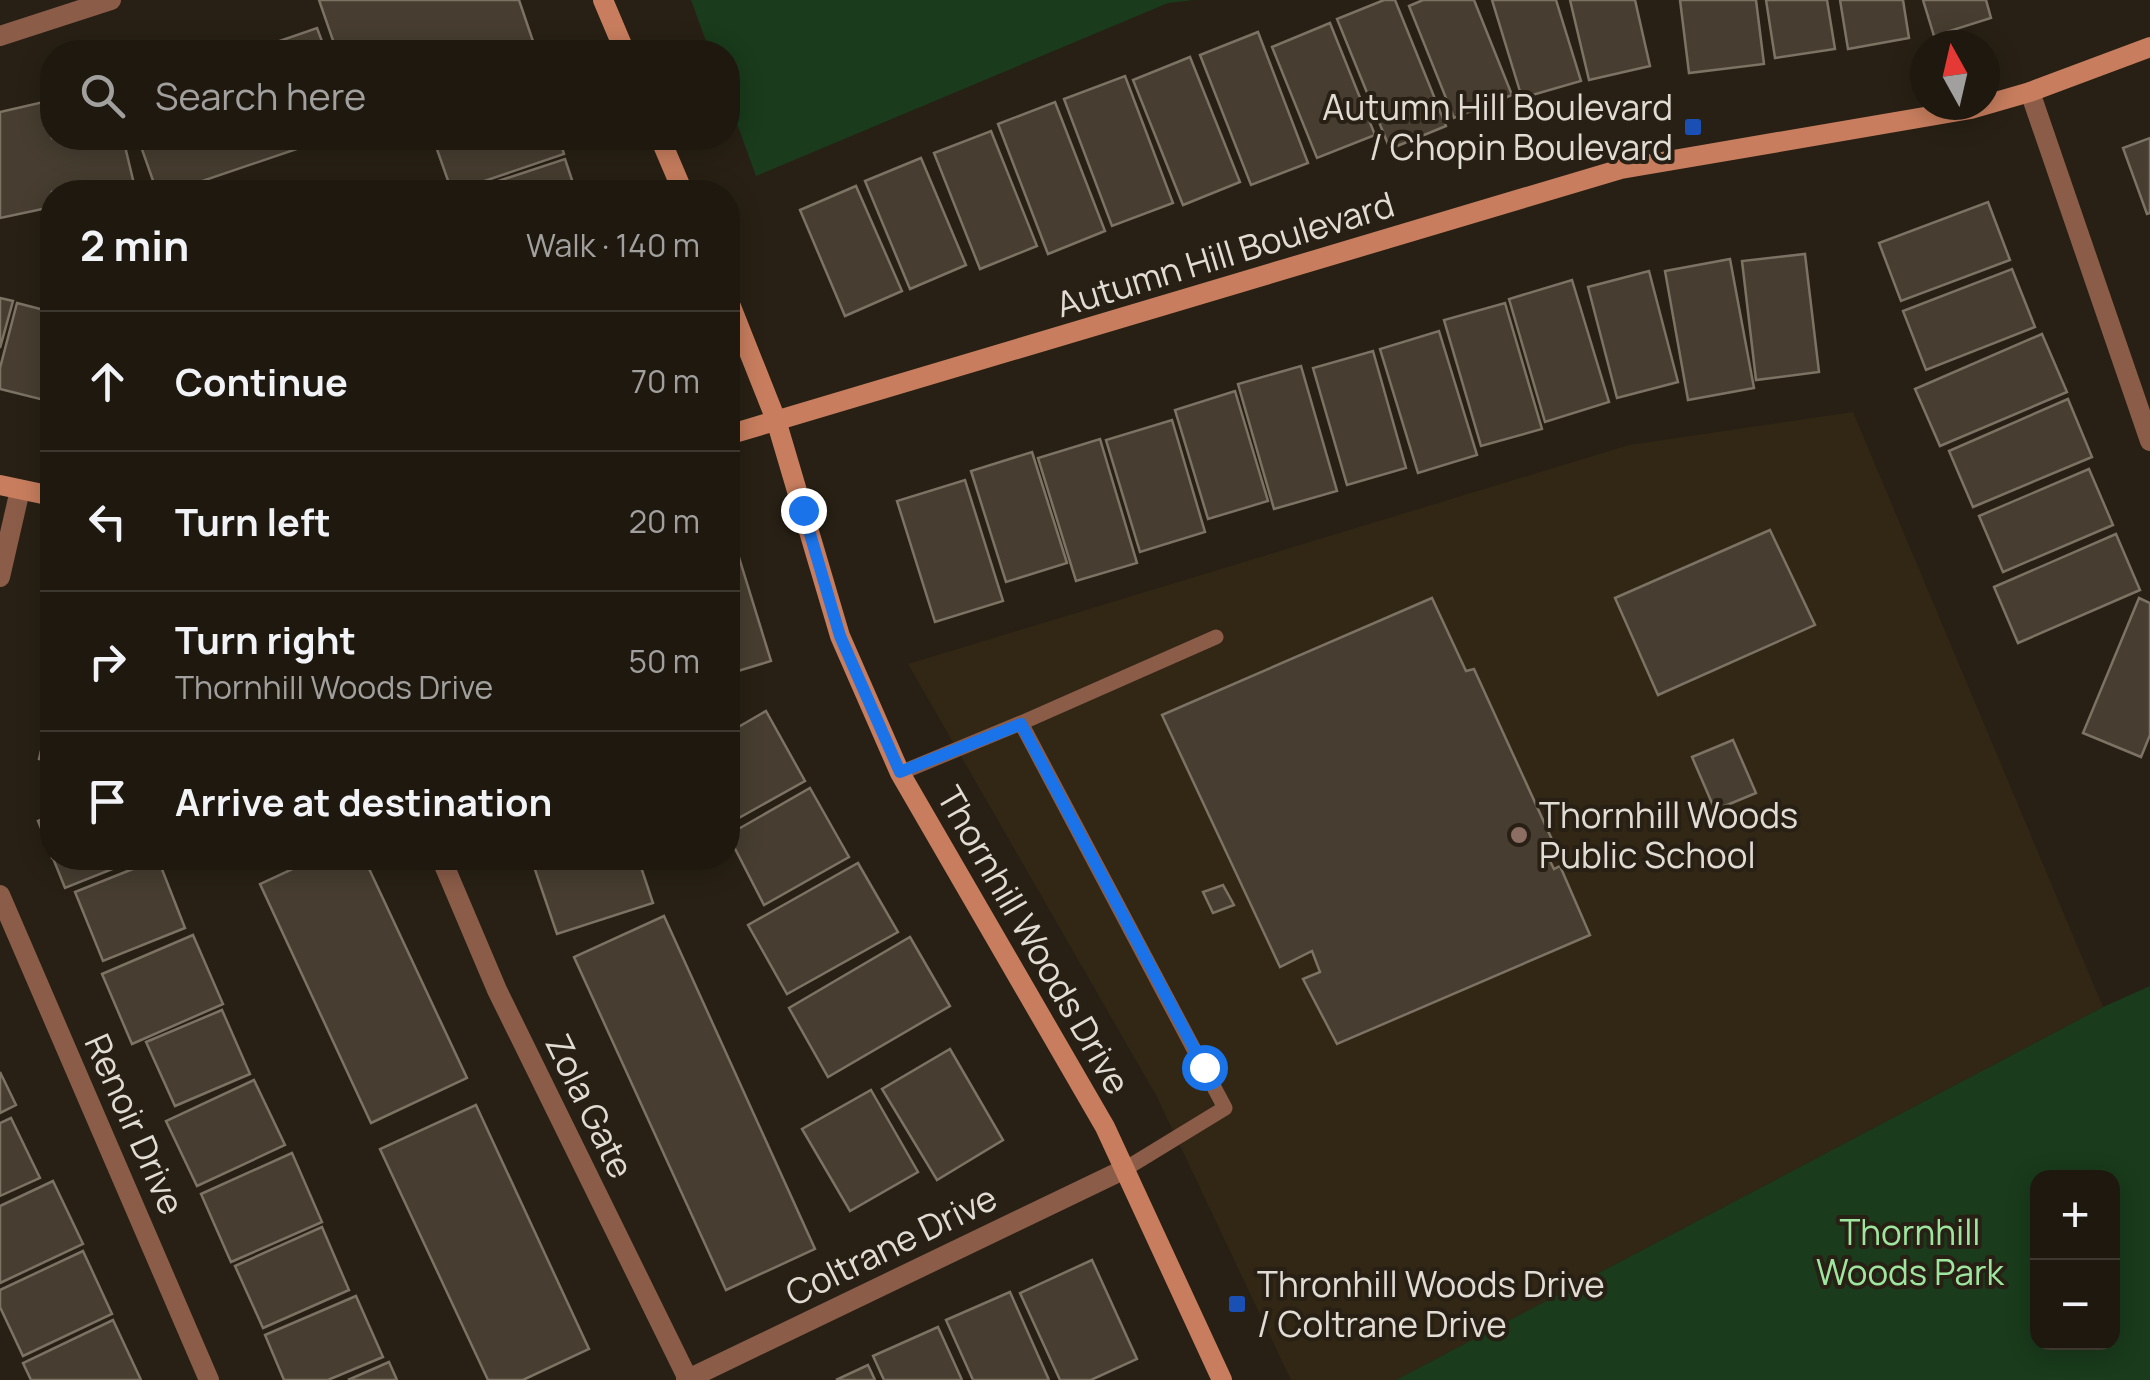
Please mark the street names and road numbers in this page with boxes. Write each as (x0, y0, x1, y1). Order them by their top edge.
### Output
street label: Autumn Hill Boulevard (1050, 180, 1400, 328)
street label: Thornhill Woods Drive (926, 777, 1142, 1103)
street label: Renoir Drive (74, 1026, 196, 1222)
street label: Zola Gate (535, 1026, 645, 1186)
street label: Coltrane Drive (777, 1173, 1005, 1317)

